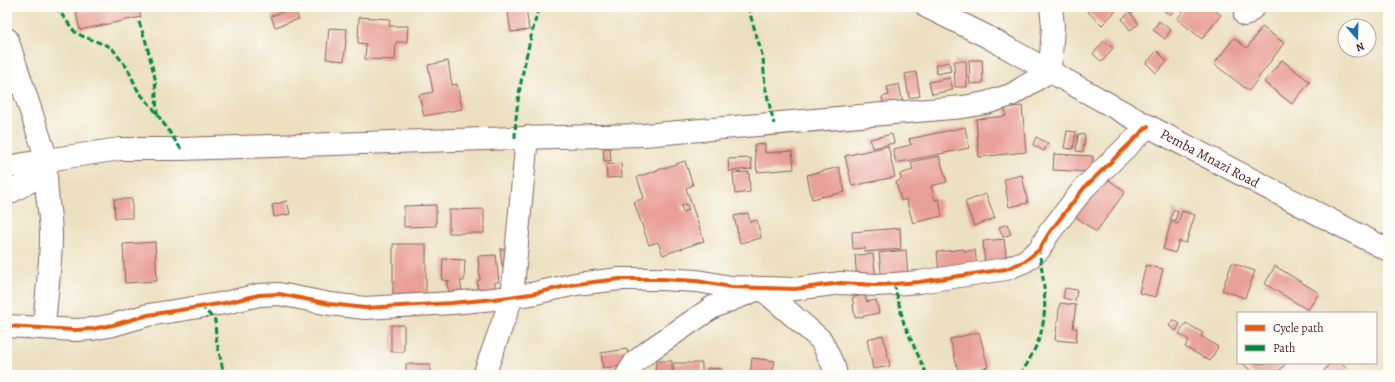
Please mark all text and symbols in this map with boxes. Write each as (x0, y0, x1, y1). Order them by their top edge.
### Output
north arrow (1337, 18, 1377, 58)
text: N (1354, 39, 1367, 55)
street label: Pemba Mnazi Road (1157, 124, 1263, 193)
legend (1237, 312, 1377, 364)
text: Cycle path (1273, 320, 1324, 336)
text: Path (1273, 340, 1296, 356)

